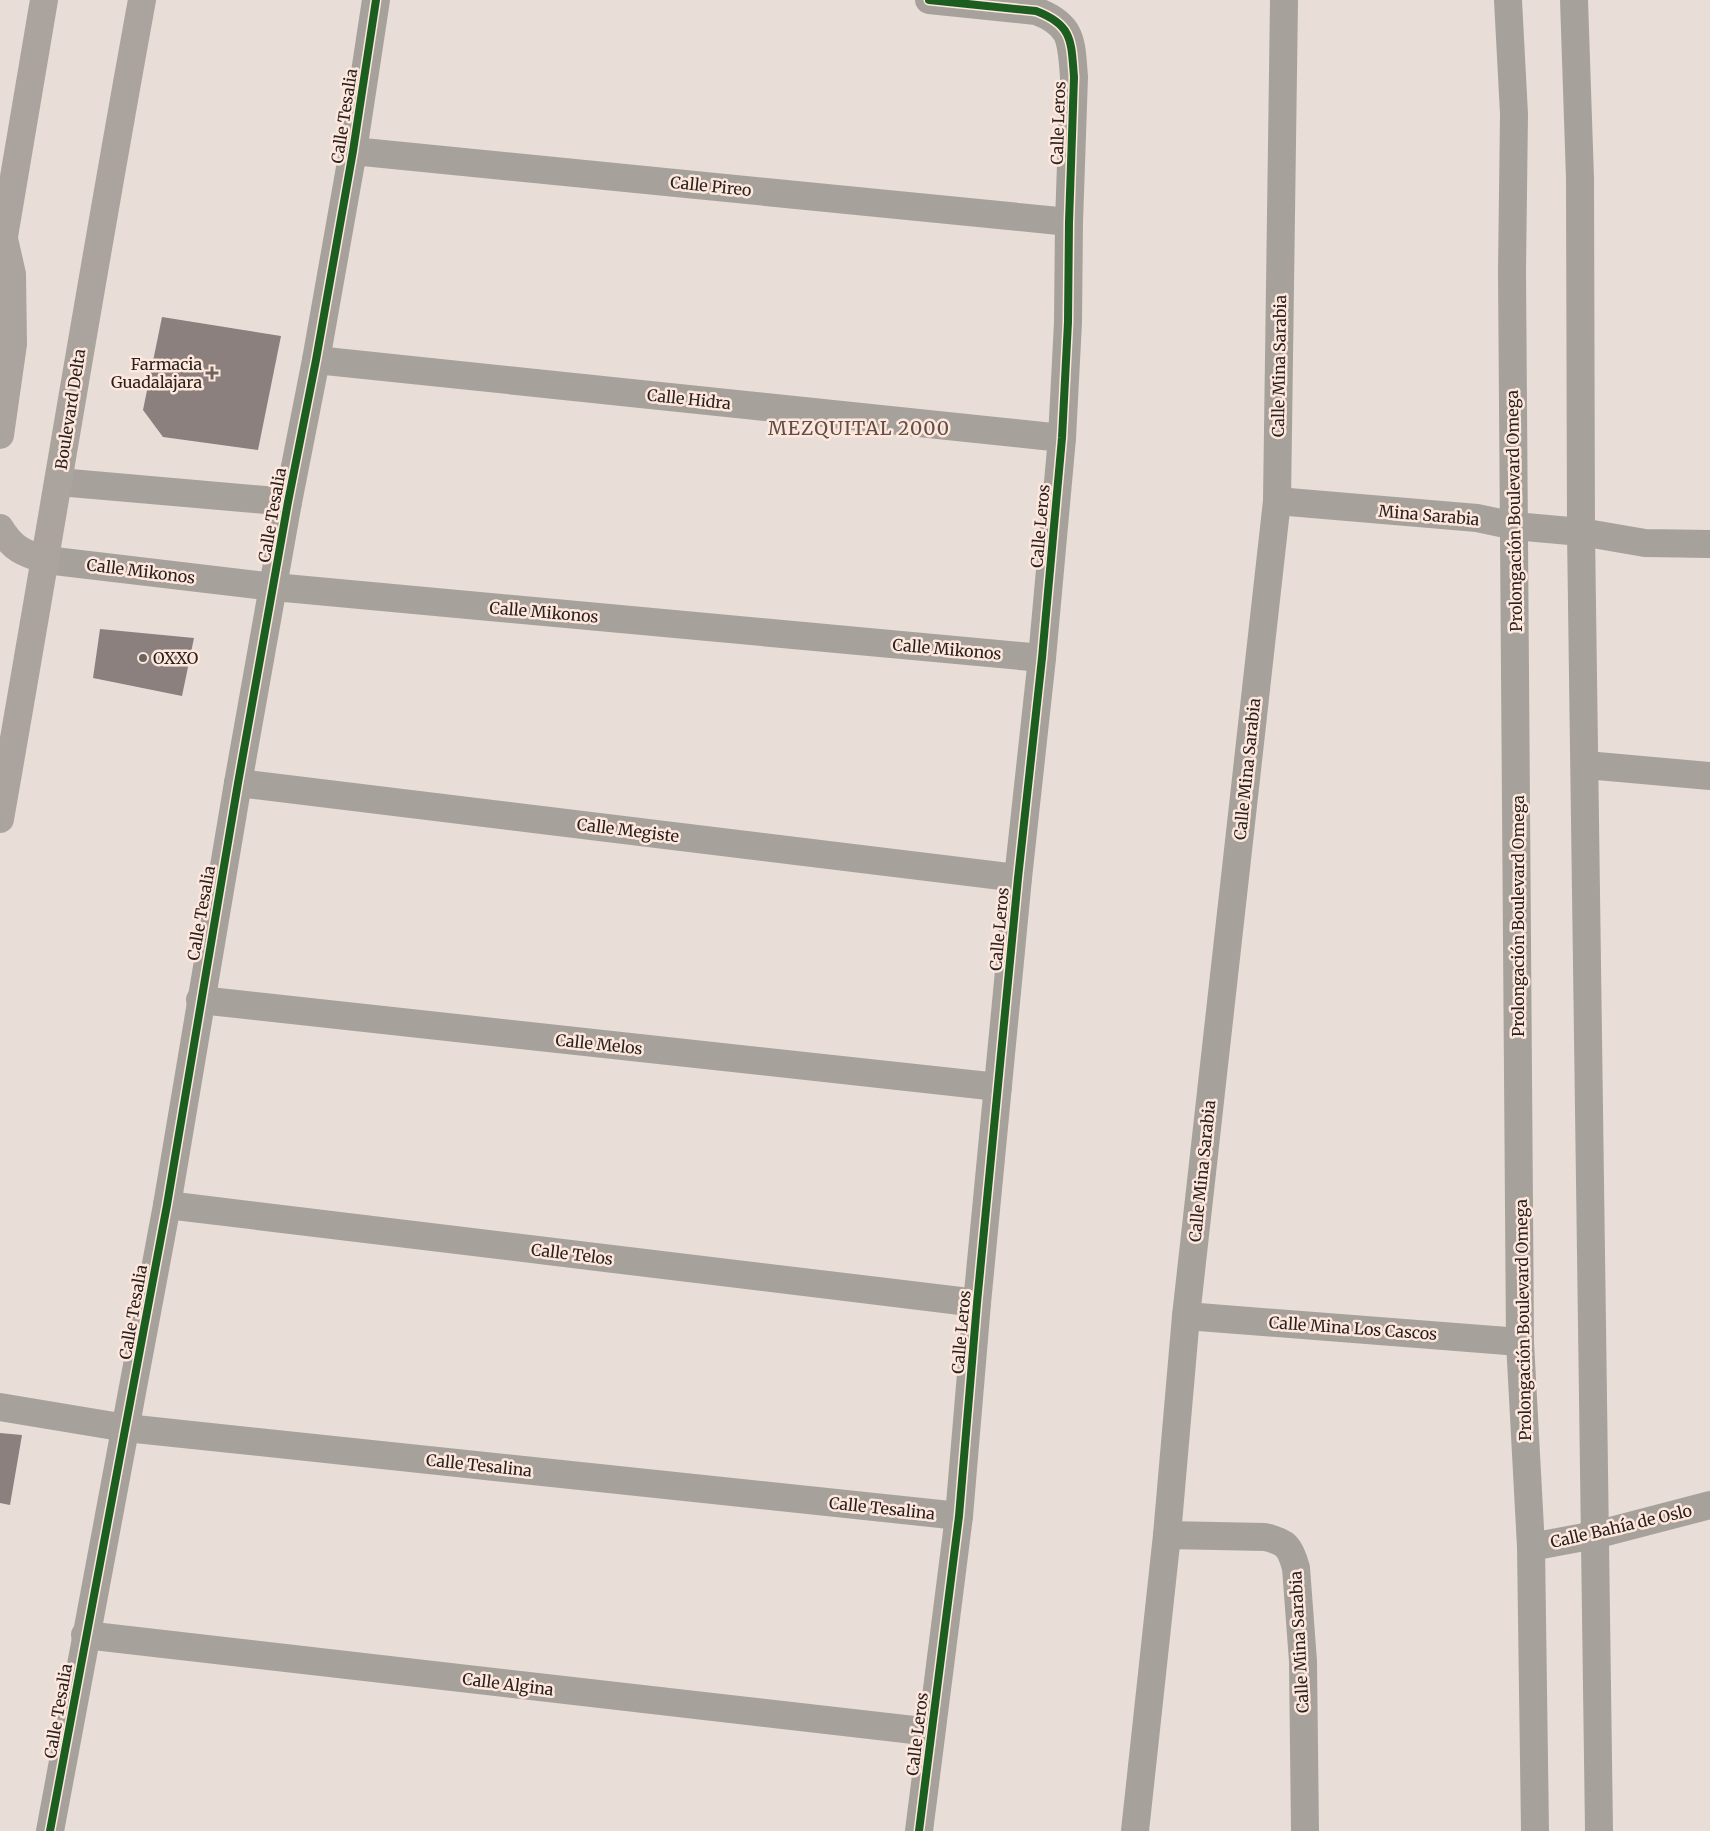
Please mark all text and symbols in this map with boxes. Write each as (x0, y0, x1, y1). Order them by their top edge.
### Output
street label: Calle Tesalia (327, 67, 361, 165)
street label: Calle Leros (1047, 81, 1069, 165)
street label: Calle Pireo (669, 172, 753, 200)
street label: Calle Mina Sarabia (1268, 294, 1290, 437)
street label: Boulevard Delta (51, 347, 89, 471)
place label: Farmacia Guadalajara (111, 354, 202, 392)
marker: Farmacia Guadalajara (206, 367, 218, 379)
street label: Calle Hidra (646, 385, 732, 413)
street label: Prolongación Boulevard Omega (1502, 390, 1526, 632)
district label: MEZQUITAL 2000 (768, 416, 950, 440)
street label: Calle Tesalia (254, 466, 290, 564)
street label: Calle Leros (1026, 483, 1054, 569)
street label: Mina Sarabia (1378, 501, 1481, 529)
street label: Calle Mikonos (86, 554, 197, 588)
street label: Calle Mikonos (489, 597, 599, 627)
street label: Calle Mikonos (892, 634, 1002, 664)
place label: OXXO (153, 648, 199, 668)
marker: OXXO (137, 652, 149, 664)
street label: Calle Mina Sarabia (1230, 697, 1264, 841)
street label: Prolongación Boulevard Omega (1508, 795, 1528, 1037)
street label: Calle Megiste (576, 814, 680, 846)
street label: Calle Tesalia (183, 864, 219, 962)
street label: Calle Leros (985, 886, 1013, 972)
street label: Calle Melos (554, 1029, 644, 1059)
street label: Calle Mina Sarabia (1185, 1099, 1219, 1243)
street label: Prolongación Boulevard Omega (1511, 1199, 1535, 1441)
street label: Calle Telos (530, 1239, 614, 1269)
street label: Calle Tesalia (115, 1263, 151, 1361)
street label: Calle Leros (947, 1289, 975, 1375)
street label: Calle Mina Los Cascos (1268, 1312, 1438, 1344)
street label: Calle Tesalina (425, 1449, 533, 1481)
street label: Calle Tesalina (828, 1492, 936, 1524)
street label: Calle Bahía de Oslo (1548, 1500, 1694, 1552)
street label: Calle Mina Sarabia (1285, 1570, 1313, 1714)
street label: Calle Tesalia (40, 1662, 76, 1760)
street label: Calle Algina (461, 1668, 555, 1700)
street label: Calle Leros (902, 1691, 932, 1777)

